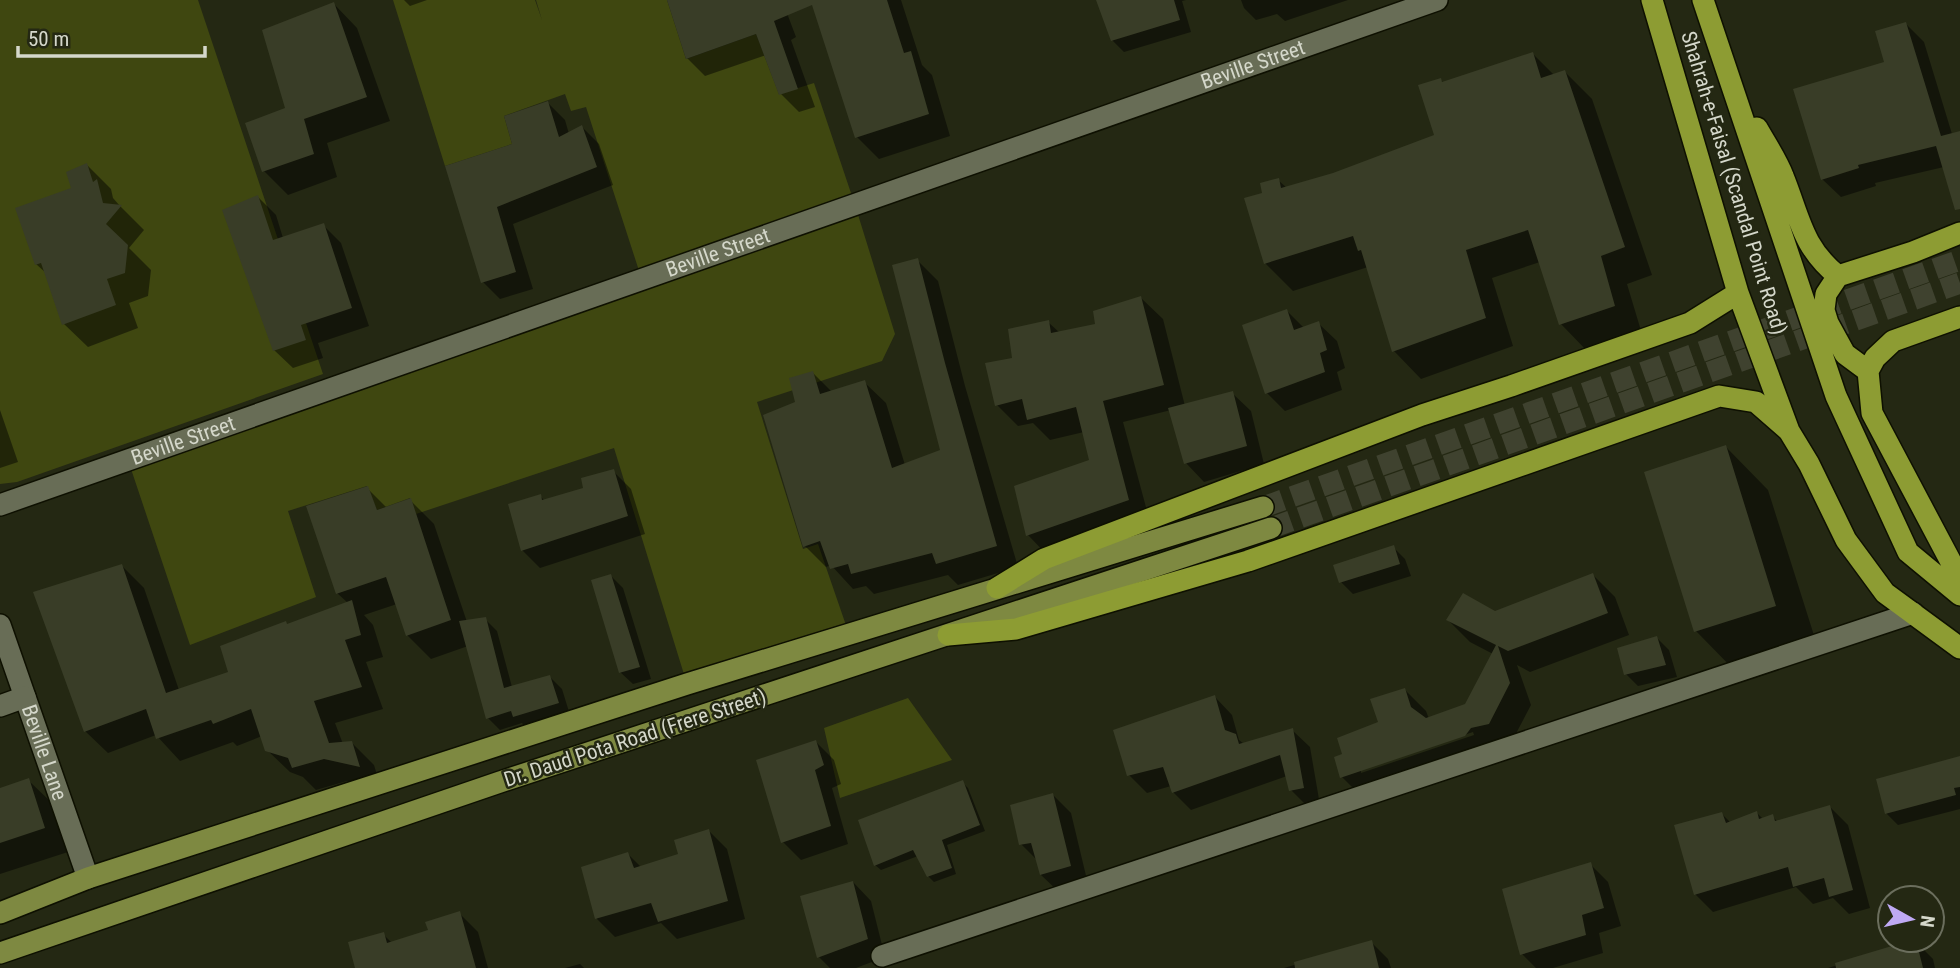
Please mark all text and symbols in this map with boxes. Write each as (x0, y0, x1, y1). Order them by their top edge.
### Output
scale bar (18, 14, 205, 58)
text: 50 m (28, 27, 69, 51)
street label: Shahrah-e-Faisal (Scandal Point Road) (1676, 28, 1792, 338)
street label: Beville Street (1198, 35, 1308, 94)
street label: Beville Street (663, 223, 773, 282)
street label: Beville Street (128, 411, 238, 470)
street label: Dr. Daud Pota Road (Frere Street) (501, 684, 769, 792)
street label: Beville Lane (17, 702, 72, 804)
north arrow (1876, 884, 1946, 954)
text: N (1915, 914, 1940, 929)

